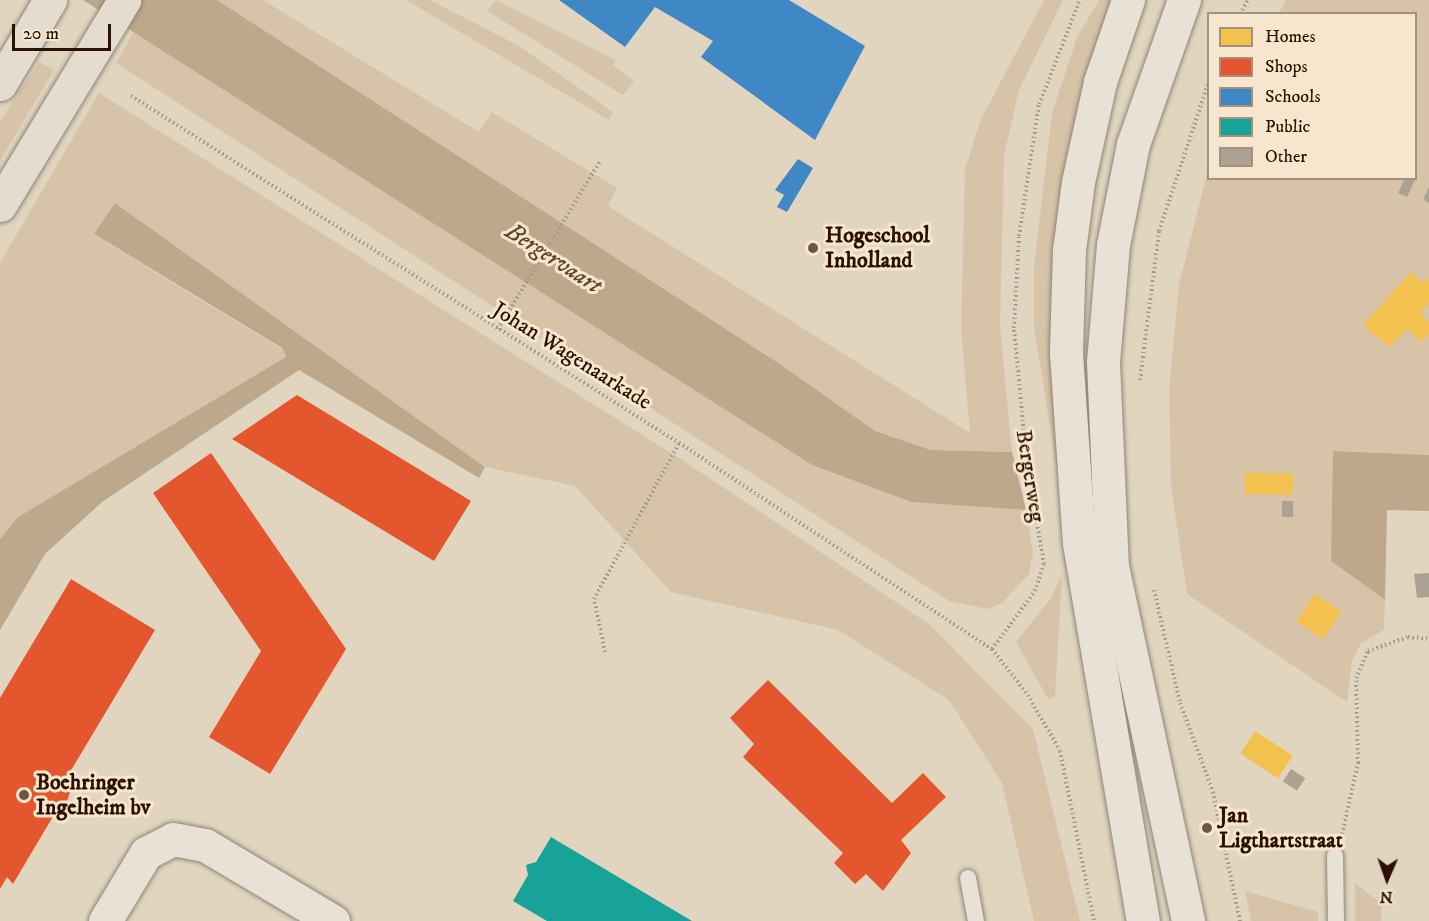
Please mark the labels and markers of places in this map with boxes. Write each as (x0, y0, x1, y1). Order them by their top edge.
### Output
place label: Hogeschool Inholland (825, 222, 930, 274)
marker: Hogeschool Inholland (806, 241, 820, 255)
place label: Boehringer Ingelheim bv (36, 769, 150, 820)
marker: Boehringer Ingelheim bv (17, 788, 31, 802)
place label: Jan Ligthartstraat (1219, 802, 1343, 854)
marker: Jan Ligthartstraat (1200, 821, 1214, 835)

